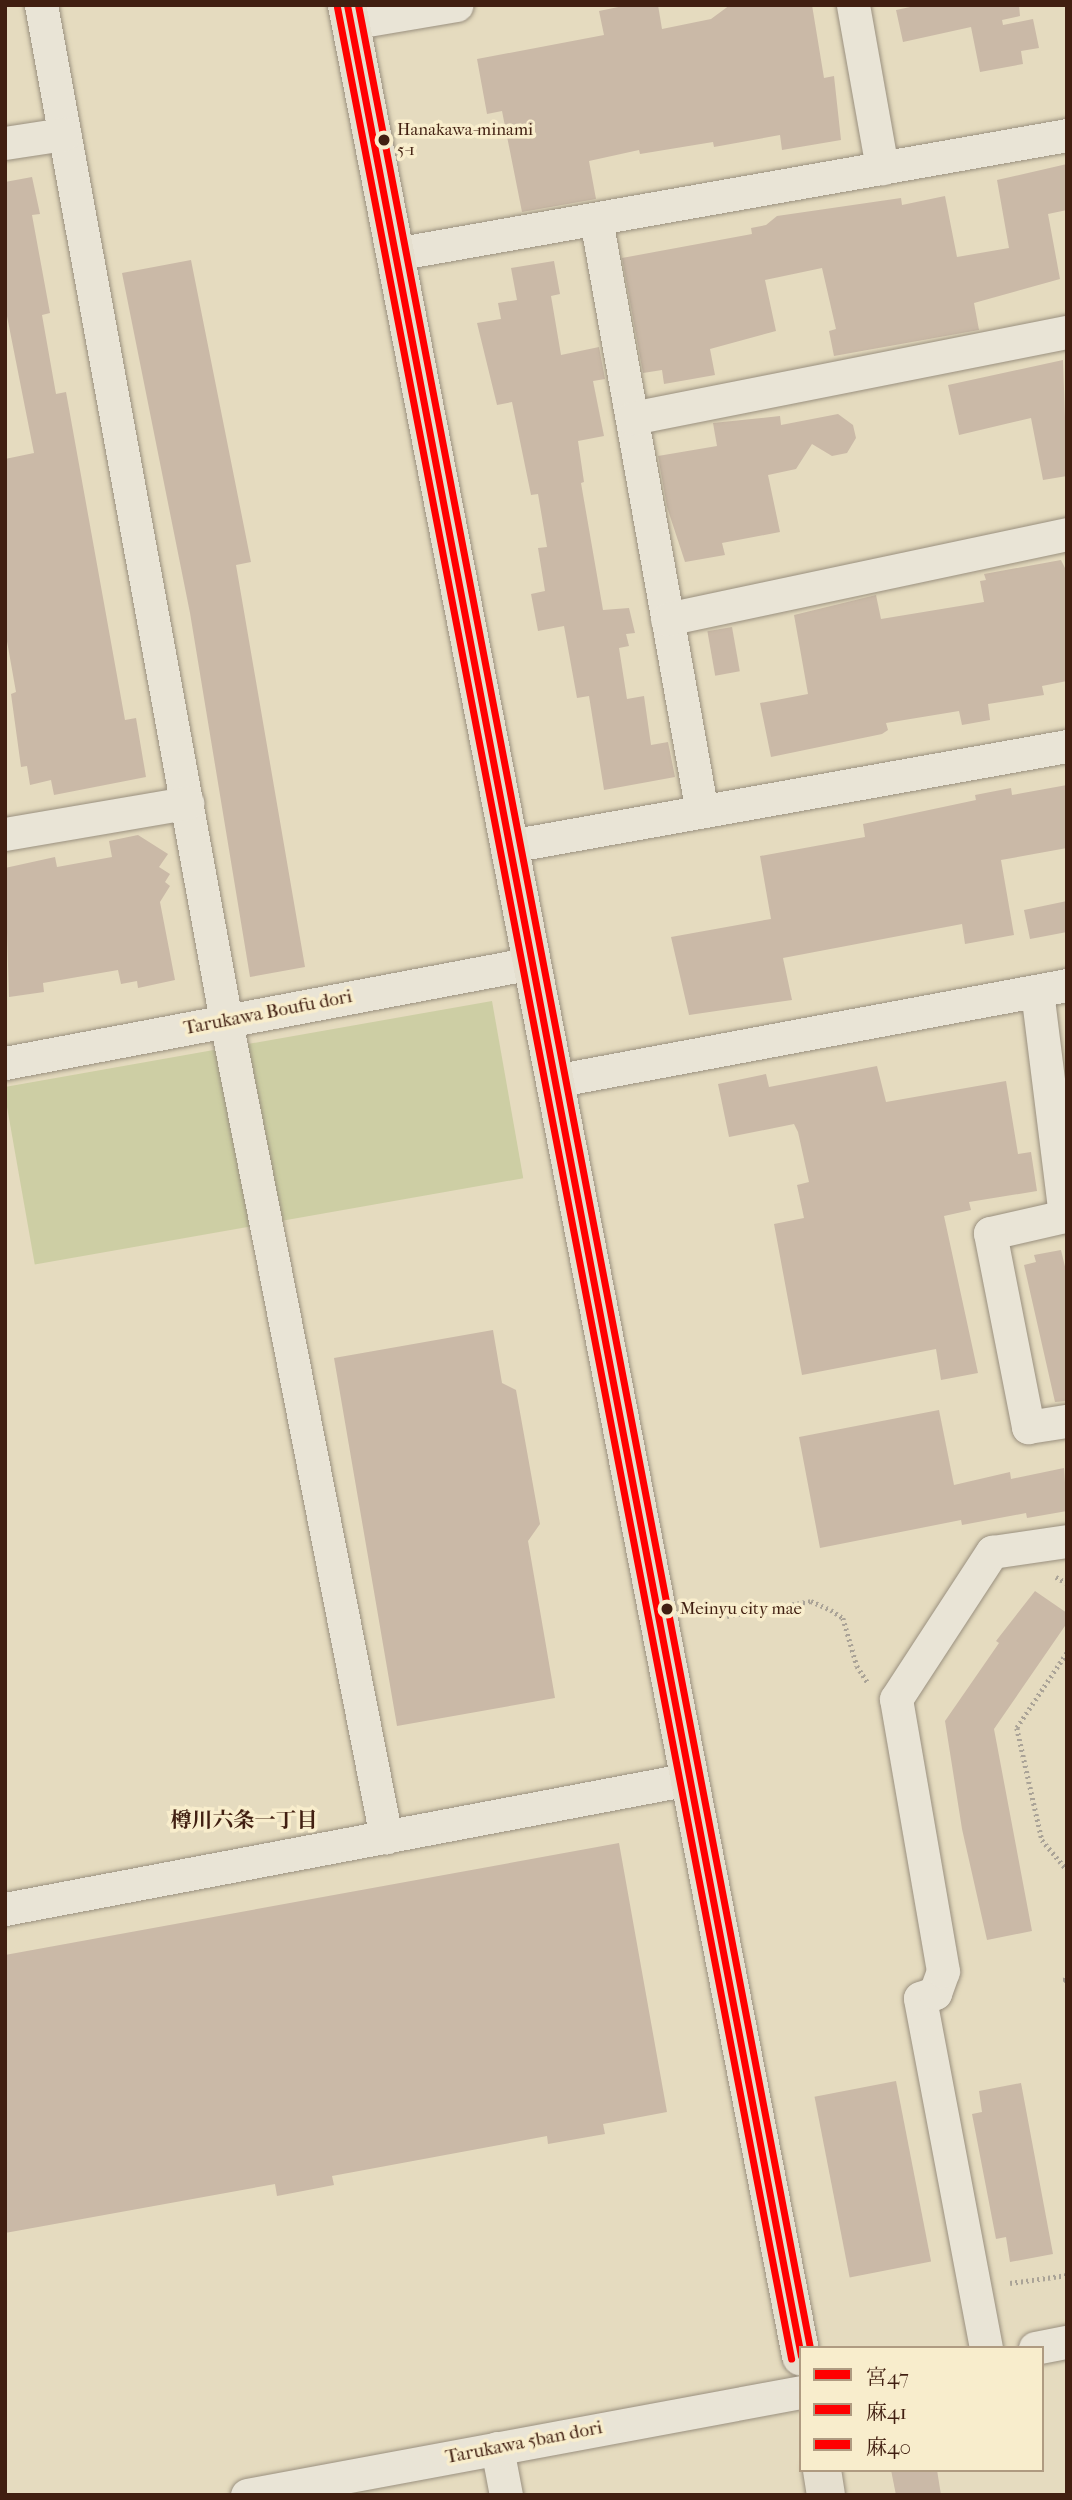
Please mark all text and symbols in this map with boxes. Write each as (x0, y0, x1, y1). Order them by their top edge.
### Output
place label: Hanakawa-minami 5-1 (397, 120, 533, 160)
marker: Hanakawa-minami 5-1 (377, 133, 391, 147)
street label: Tarukawa Boufu dori (182, 985, 354, 1041)
place label: Meinyu city mae (680, 1599, 802, 1619)
marker: Meinyu city mae (660, 1602, 674, 1616)
district label: 樽川六条一丁目 (171, 1807, 317, 1833)
legend (799, 2346, 1044, 2472)
text: 宮47 (866, 2365, 909, 2389)
text: 麻41 (866, 2400, 907, 2424)
street label: Tarukawa 5ban dori (444, 2417, 604, 2469)
text: 麻40 (866, 2435, 911, 2459)

